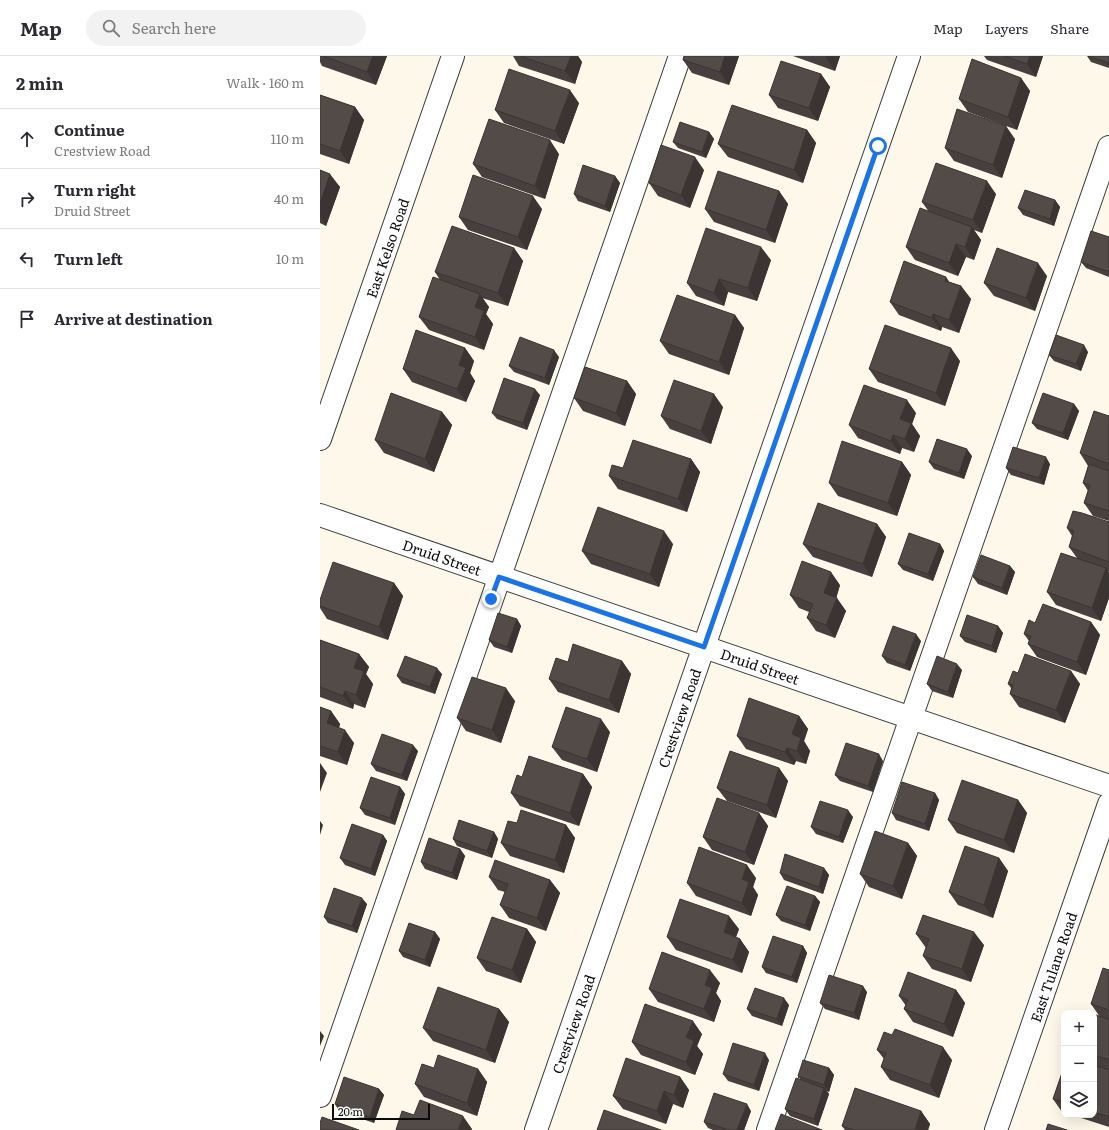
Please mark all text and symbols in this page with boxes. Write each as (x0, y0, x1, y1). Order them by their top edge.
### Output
search box (86, 10, 366, 46)
text: Map (20, 14, 62, 42)
text: Search here (132, 16, 216, 39)
icon: search (100, 17, 122, 39)
text: Map (933, 18, 963, 38)
text: Layers (985, 18, 1028, 38)
text: Share (1050, 18, 1089, 38)
text: 2 min (16, 70, 64, 95)
text: Walk · 160 m (226, 73, 304, 92)
text: Continue (54, 118, 124, 141)
icon: ahead (16, 128, 38, 150)
text: 110 m (271, 129, 304, 148)
route start (869, 137, 887, 155)
text: Crestview Road (54, 141, 151, 160)
text: Turn right (54, 178, 136, 201)
icon: right (16, 188, 38, 210)
text: 40 m (274, 189, 304, 208)
street label: East Kelso Road (361, 195, 414, 301)
text: Druid Street (54, 201, 130, 220)
text: Turn left (54, 247, 123, 270)
icon: left (16, 248, 38, 270)
text: 10 m (276, 249, 304, 268)
text: Arrive at destination (54, 307, 213, 330)
icon: arrive (16, 308, 38, 330)
street label: Druid Street (400, 534, 484, 580)
route end (482, 590, 500, 608)
street label: Druid Street (718, 643, 802, 689)
street label: Crestview Road (653, 665, 706, 770)
street label: East Tulane Road (1025, 909, 1081, 1025)
street label: Crestview Road (547, 971, 600, 1076)
map controls (1061, 1010, 1097, 1118)
button: + (1061, 1010, 1097, 1046)
button: − (1061, 1046, 1097, 1082)
button: layers (1061, 1082, 1097, 1118)
scale bar (332, 1102, 430, 1121)
text: 20 m (338, 1103, 363, 1119)

